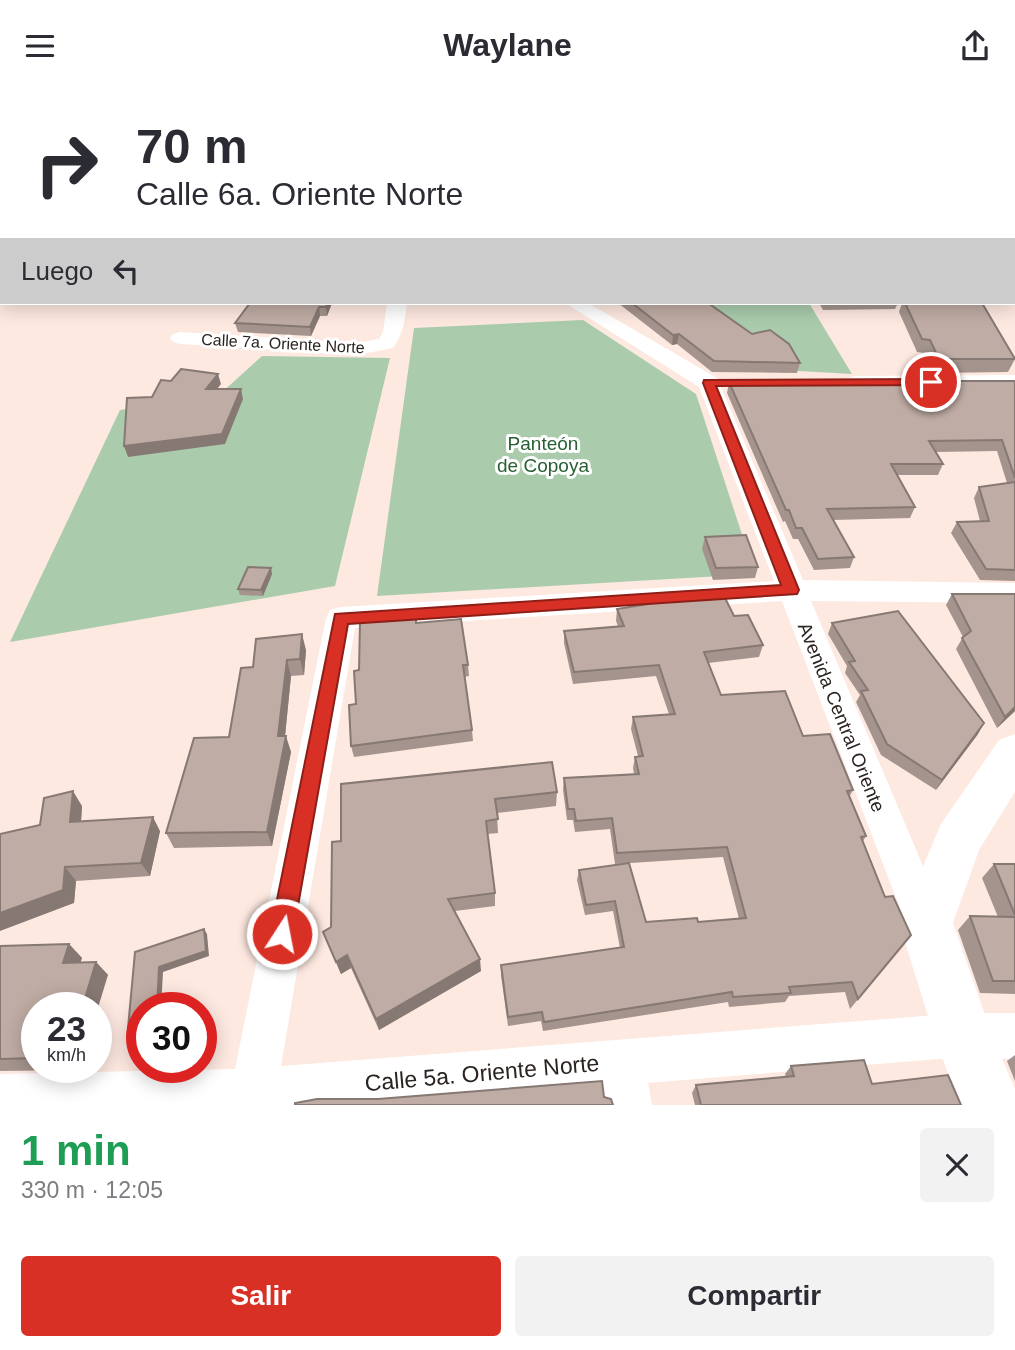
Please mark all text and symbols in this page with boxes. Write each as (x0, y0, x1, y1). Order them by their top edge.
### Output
icon: menu (21, 27, 59, 65)
text: Waylane (443, 27, 572, 63)
icon: share (956, 27, 994, 65)
icon: right (21, 119, 112, 210)
text: 70 m (136, 119, 248, 173)
text: Calle 6a. Oriente Norte (136, 176, 463, 212)
icon: left (107, 252, 145, 290)
text: Luego (21, 256, 93, 286)
street label: Calle 7a. Oriente Norte (201, 331, 365, 356)
pin (901, 352, 961, 412)
icon: arrive (912, 363, 950, 401)
park label: Panteón de Copoya (497, 433, 589, 476)
street label: Avenida Central Oriente (794, 619, 889, 815)
position arrow (245, 897, 319, 971)
speed limit sign: 30 (126, 992, 217, 1083)
text: 23 (47, 1009, 86, 1048)
text: km/h (47, 1045, 86, 1065)
street label: Calle 5a. Oriente Norte (364, 1050, 600, 1096)
text: 1 min (21, 1127, 131, 1174)
button: close (920, 1128, 994, 1202)
text: 330 m · 12:05 (21, 1177, 163, 1203)
button: Salir (21, 1256, 501, 1336)
button: Compartir (515, 1256, 994, 1336)

